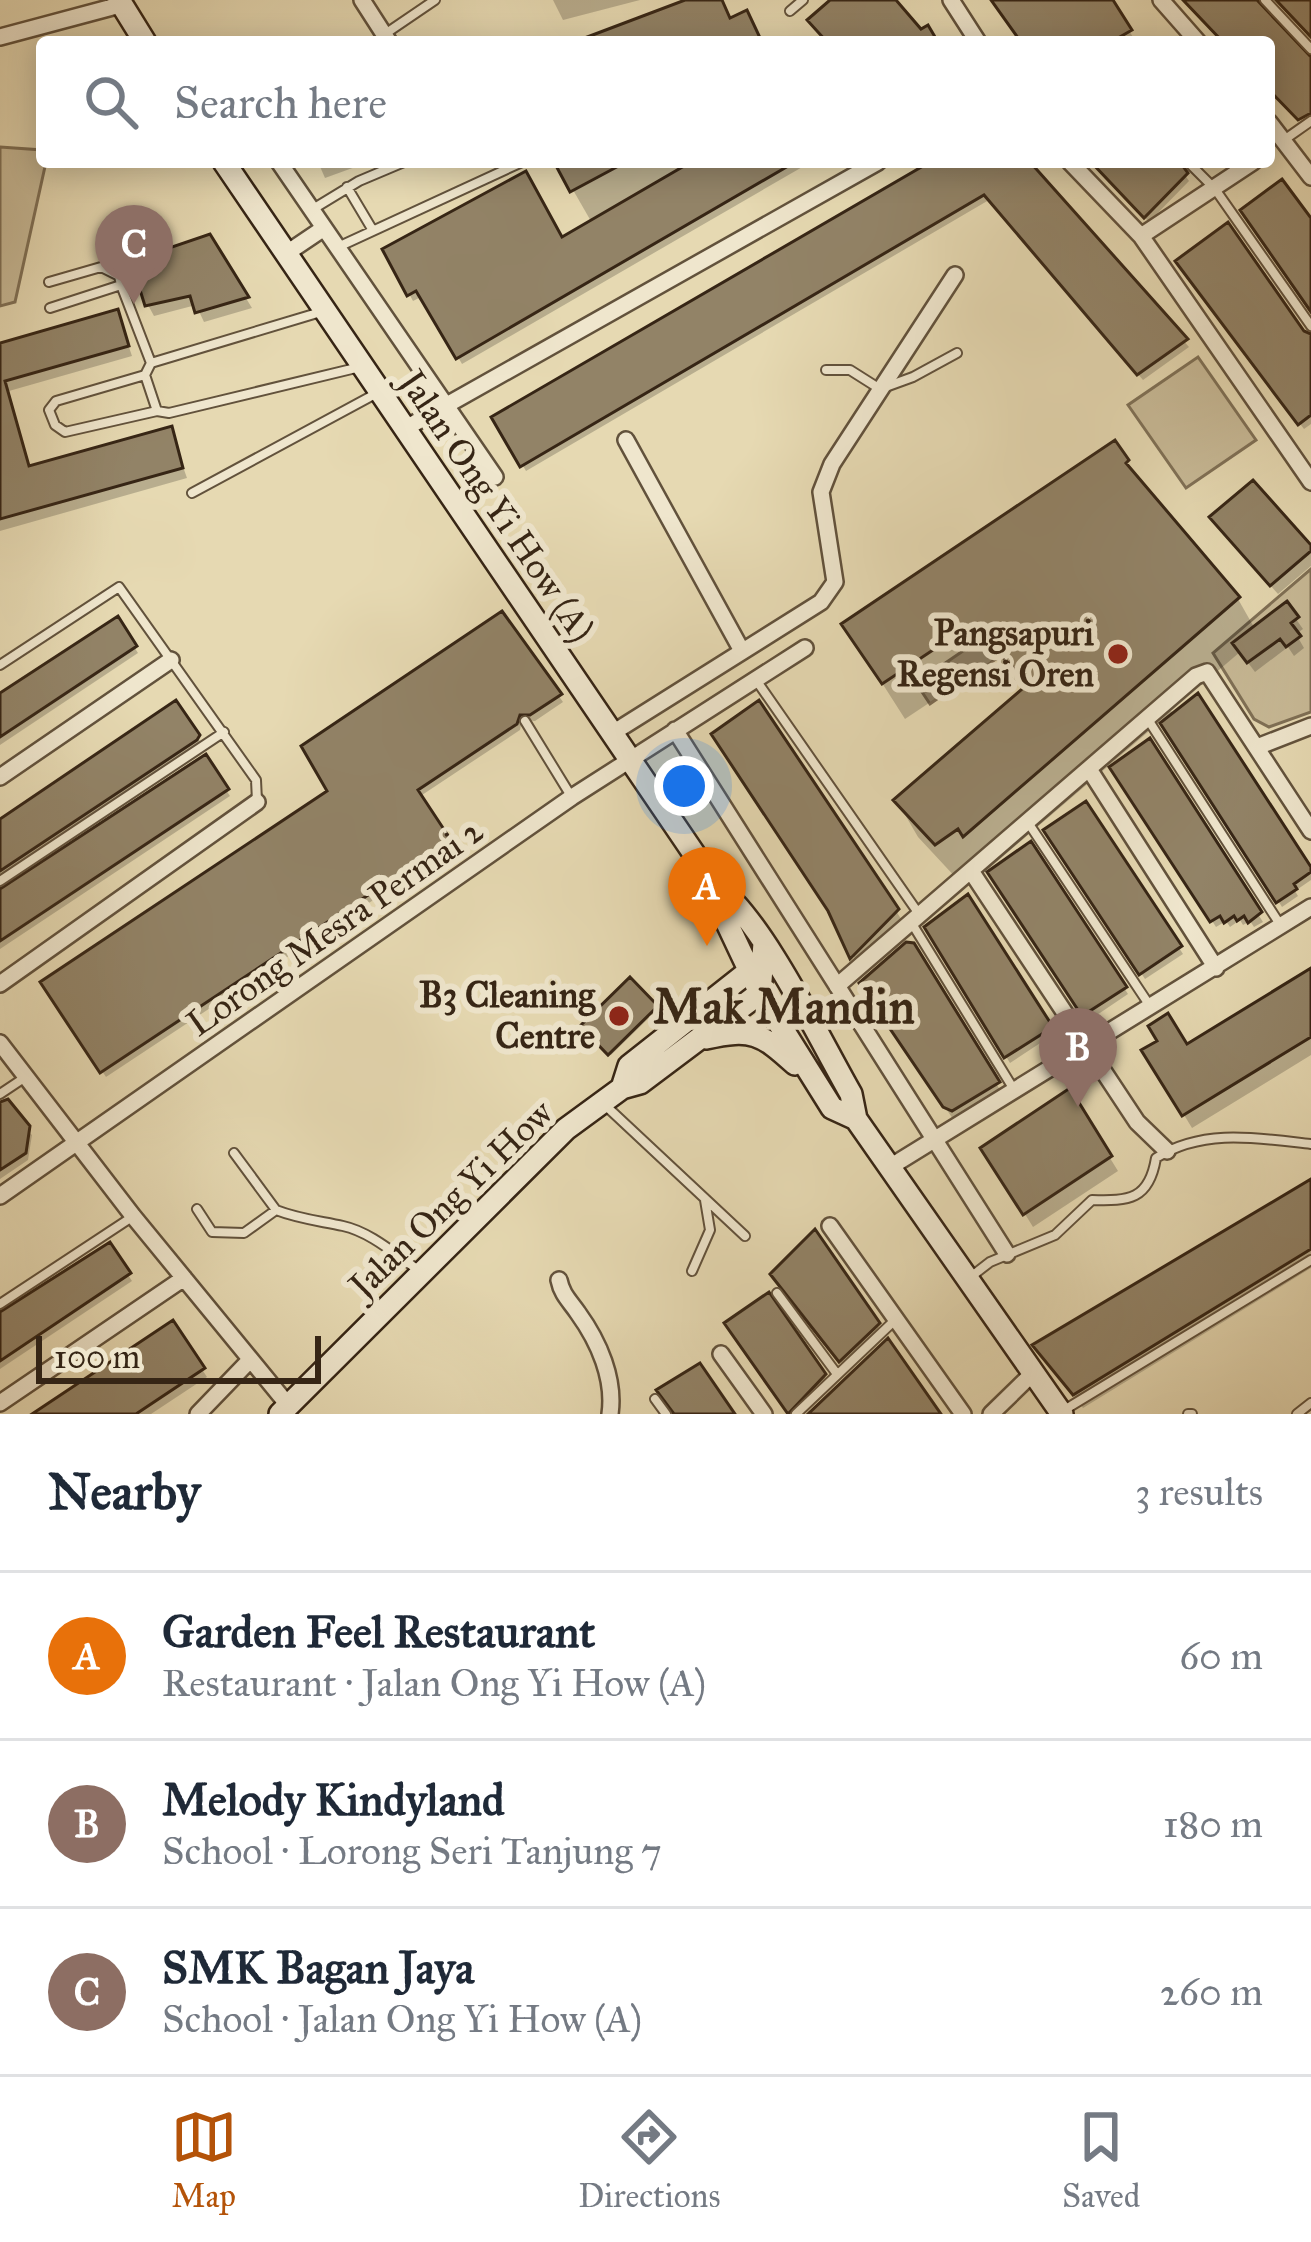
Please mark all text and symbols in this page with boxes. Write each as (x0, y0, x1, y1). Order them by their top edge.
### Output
search box (36, 36, 1275, 168)
icon: search (78, 69, 144, 135)
text: Search here (174, 75, 387, 130)
pin: C (95, 205, 173, 304)
street label: Jalan Ong Yi How (A) (388, 359, 604, 650)
place label: Pangsapuri Regensi Oren (897, 611, 1095, 696)
marker: Pangsapuri Regensi Oren (1105, 641, 1131, 667)
your location (654, 756, 714, 816)
street label: Lorong Mesra Permai 2 (179, 808, 492, 1046)
pin: A (668, 847, 746, 946)
place label: B3 Cleaning Centre (419, 973, 596, 1058)
district label: Mak Mandin (653, 977, 915, 1036)
marker: B3 Cleaning Centre (606, 1003, 632, 1029)
pin: B (1039, 1008, 1117, 1107)
street label: Jalan Ong Yi How (337, 1090, 563, 1310)
scale bar (36, 1330, 321, 1383)
text: 100 m (54, 1337, 140, 1377)
text: Nearby (48, 1461, 200, 1523)
text: 3 results (1135, 1468, 1263, 1516)
text: Garden Feel Restaurant (162, 1604, 595, 1659)
text: A (74, 1632, 100, 1680)
text: 60 m (1179, 1632, 1263, 1680)
text: Restaurant · Jalan Ong Yi How (A) (162, 1659, 706, 1707)
text: Melody Kindyland (162, 1772, 505, 1827)
text: B (74, 1800, 100, 1848)
text: 180 m (1163, 1800, 1263, 1848)
text: School · Lorong Seri Tanjung 7 (162, 1827, 662, 1875)
text: SMK Bagan Jaya (162, 1940, 474, 1995)
text: C (74, 1968, 100, 2016)
text: 260 m (1160, 1968, 1263, 2016)
text: School · Jalan Ong Yi How (A) (162, 1995, 642, 2043)
tab: Map (171, 2104, 237, 2216)
tab: Directions (578, 2104, 720, 2216)
tab: Saved (1062, 2104, 1140, 2216)

